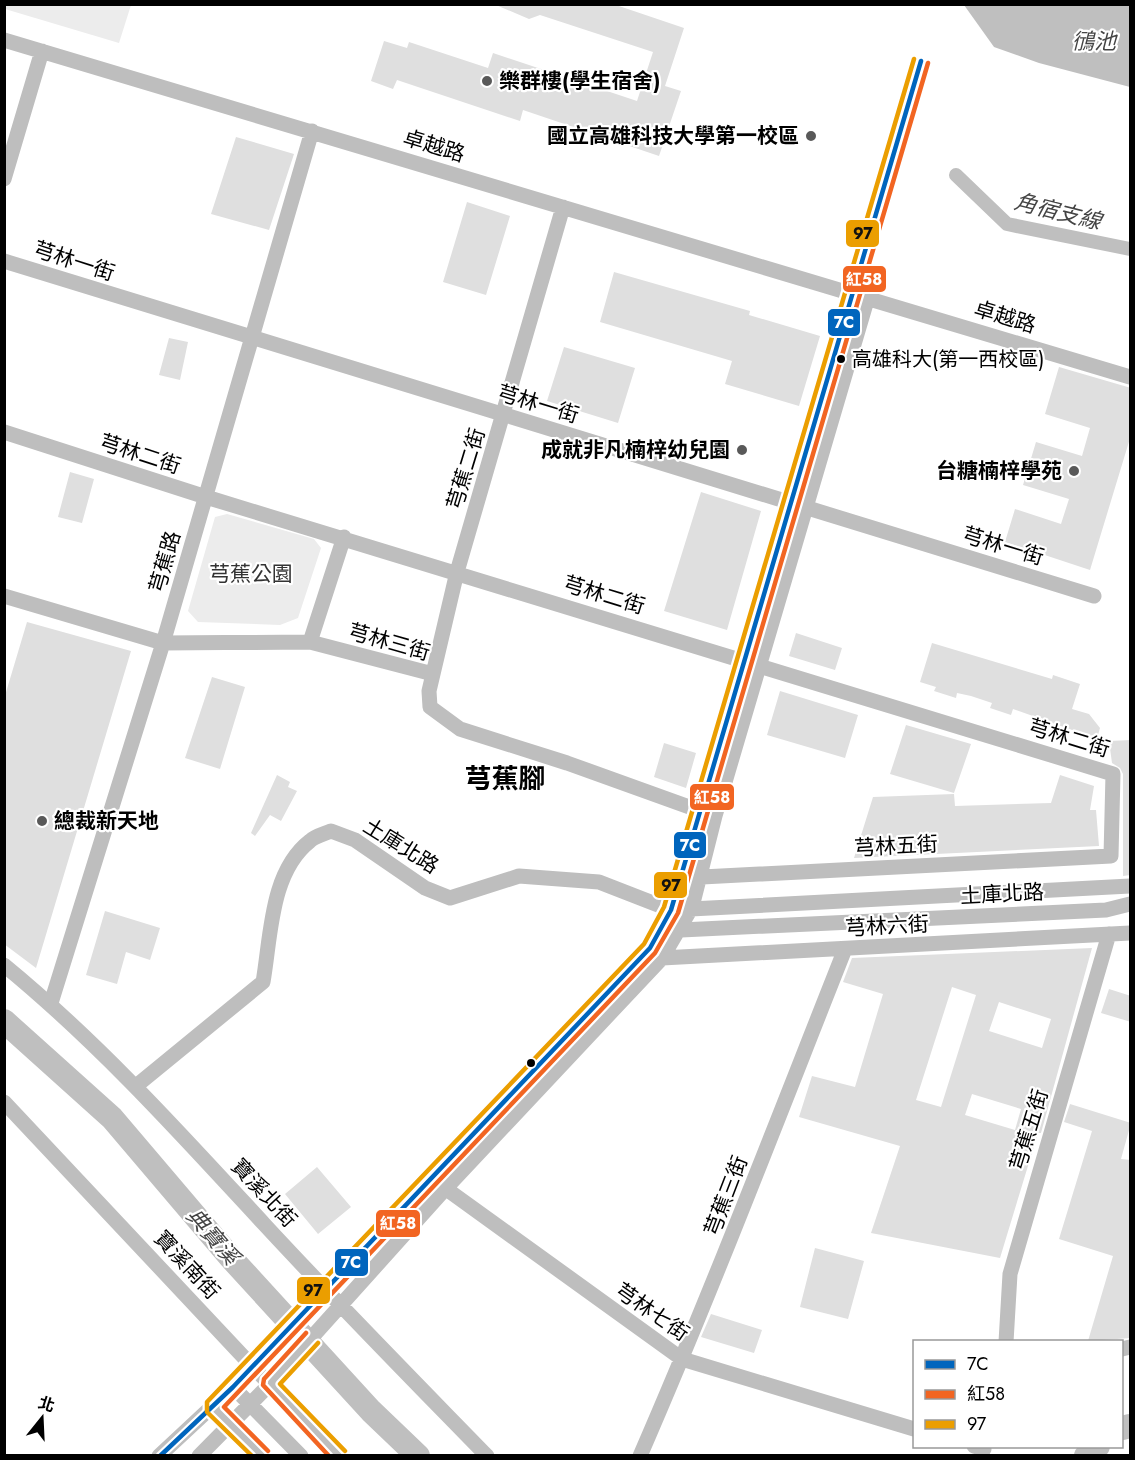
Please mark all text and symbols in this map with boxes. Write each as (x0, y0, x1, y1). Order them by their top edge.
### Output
water label: 鴴池 (1072, 25, 1118, 57)
place label: 樂群樓(學生宿舍) (499, 66, 660, 96)
marker: 樂群樓(學生宿舍) (480, 74, 494, 88)
place label: 國立高雄科技大學第一校區 (547, 121, 799, 151)
street label: 卓越路 (399, 122, 469, 170)
marker: 國立高雄科技大學第一校區 (804, 129, 818, 143)
water label: 角宿支線 (1011, 185, 1107, 238)
line badge: 97 (845, 219, 880, 248)
text: 97 (853, 222, 873, 245)
street label: 芎林一街 (29, 234, 119, 288)
line badge: 紅58 (842, 265, 887, 293)
text: 紅58 (846, 268, 882, 291)
street label: 卓越路 (970, 293, 1040, 341)
line badge: 7C (827, 308, 861, 337)
text: 7C (834, 311, 854, 334)
place label: 高雄科大(第一西校區) (852, 345, 1044, 374)
marker: 高雄科大(第一西校區) (835, 353, 847, 365)
street label: 芎林一街 (493, 377, 583, 431)
street label: 芎蕉二街 (439, 424, 493, 514)
street label: 芎林二街 (95, 427, 185, 481)
place label: 成就非凡楠梓幼兒園 (541, 435, 730, 465)
marker: 成就非凡楠梓幼兒園 (735, 443, 749, 457)
place label: 台糖楠梓學苑 (936, 456, 1062, 486)
marker: 台糖楠梓學苑 (1067, 464, 1081, 478)
street label: 芎林一街 (958, 519, 1048, 573)
street label: 芎蕉路 (142, 528, 188, 596)
park label: 芎蕉公園 (209, 559, 293, 589)
street label: 芎林二街 (559, 568, 649, 622)
street label: 芎林三街 (344, 616, 434, 668)
street label: 芎林二街 (1024, 711, 1114, 765)
district label: 芎蕉腳 (465, 759, 546, 798)
line badge: 紅58 (689, 783, 735, 811)
text: 紅58 (694, 786, 730, 809)
place label: 總裁新天地 (54, 806, 159, 836)
street label: 土庫北路 (357, 811, 445, 881)
marker: 總裁新天地 (35, 814, 49, 828)
street label: 芎林五街 (853, 829, 939, 863)
line badge: 7C (673, 831, 707, 859)
text: 7C (680, 834, 700, 857)
line badge: 97 (653, 871, 688, 899)
text: 97 (661, 874, 681, 897)
street label: 土庫北路 (959, 877, 1045, 911)
street label: 芎林六街 (844, 909, 930, 943)
unlabelled marker (525, 1057, 537, 1069)
street label: 芎蕉五街 (1002, 1085, 1056, 1175)
street label: 芎蕉三街 (697, 1151, 755, 1241)
street label: 寶溪北街 (224, 1152, 304, 1234)
water label: 典寶溪 (179, 1201, 249, 1274)
line badge: 紅58 (375, 1209, 421, 1238)
text: 紅58 (380, 1212, 416, 1235)
street label: 寶溪南街 (147, 1224, 227, 1306)
line badge: 7C (334, 1248, 369, 1277)
text: 7C (341, 1251, 361, 1274)
line badge: 97 (296, 1276, 331, 1305)
street label: 芎林七街 (609, 1276, 695, 1348)
text: 97 (303, 1279, 323, 1302)
legend (913, 1340, 1123, 1448)
text: 7C (967, 1351, 989, 1377)
text: 紅58 (967, 1381, 1005, 1407)
north arrow (12, 1388, 72, 1448)
text: 北 (35, 1391, 58, 1418)
text: 97 (967, 1411, 987, 1437)

